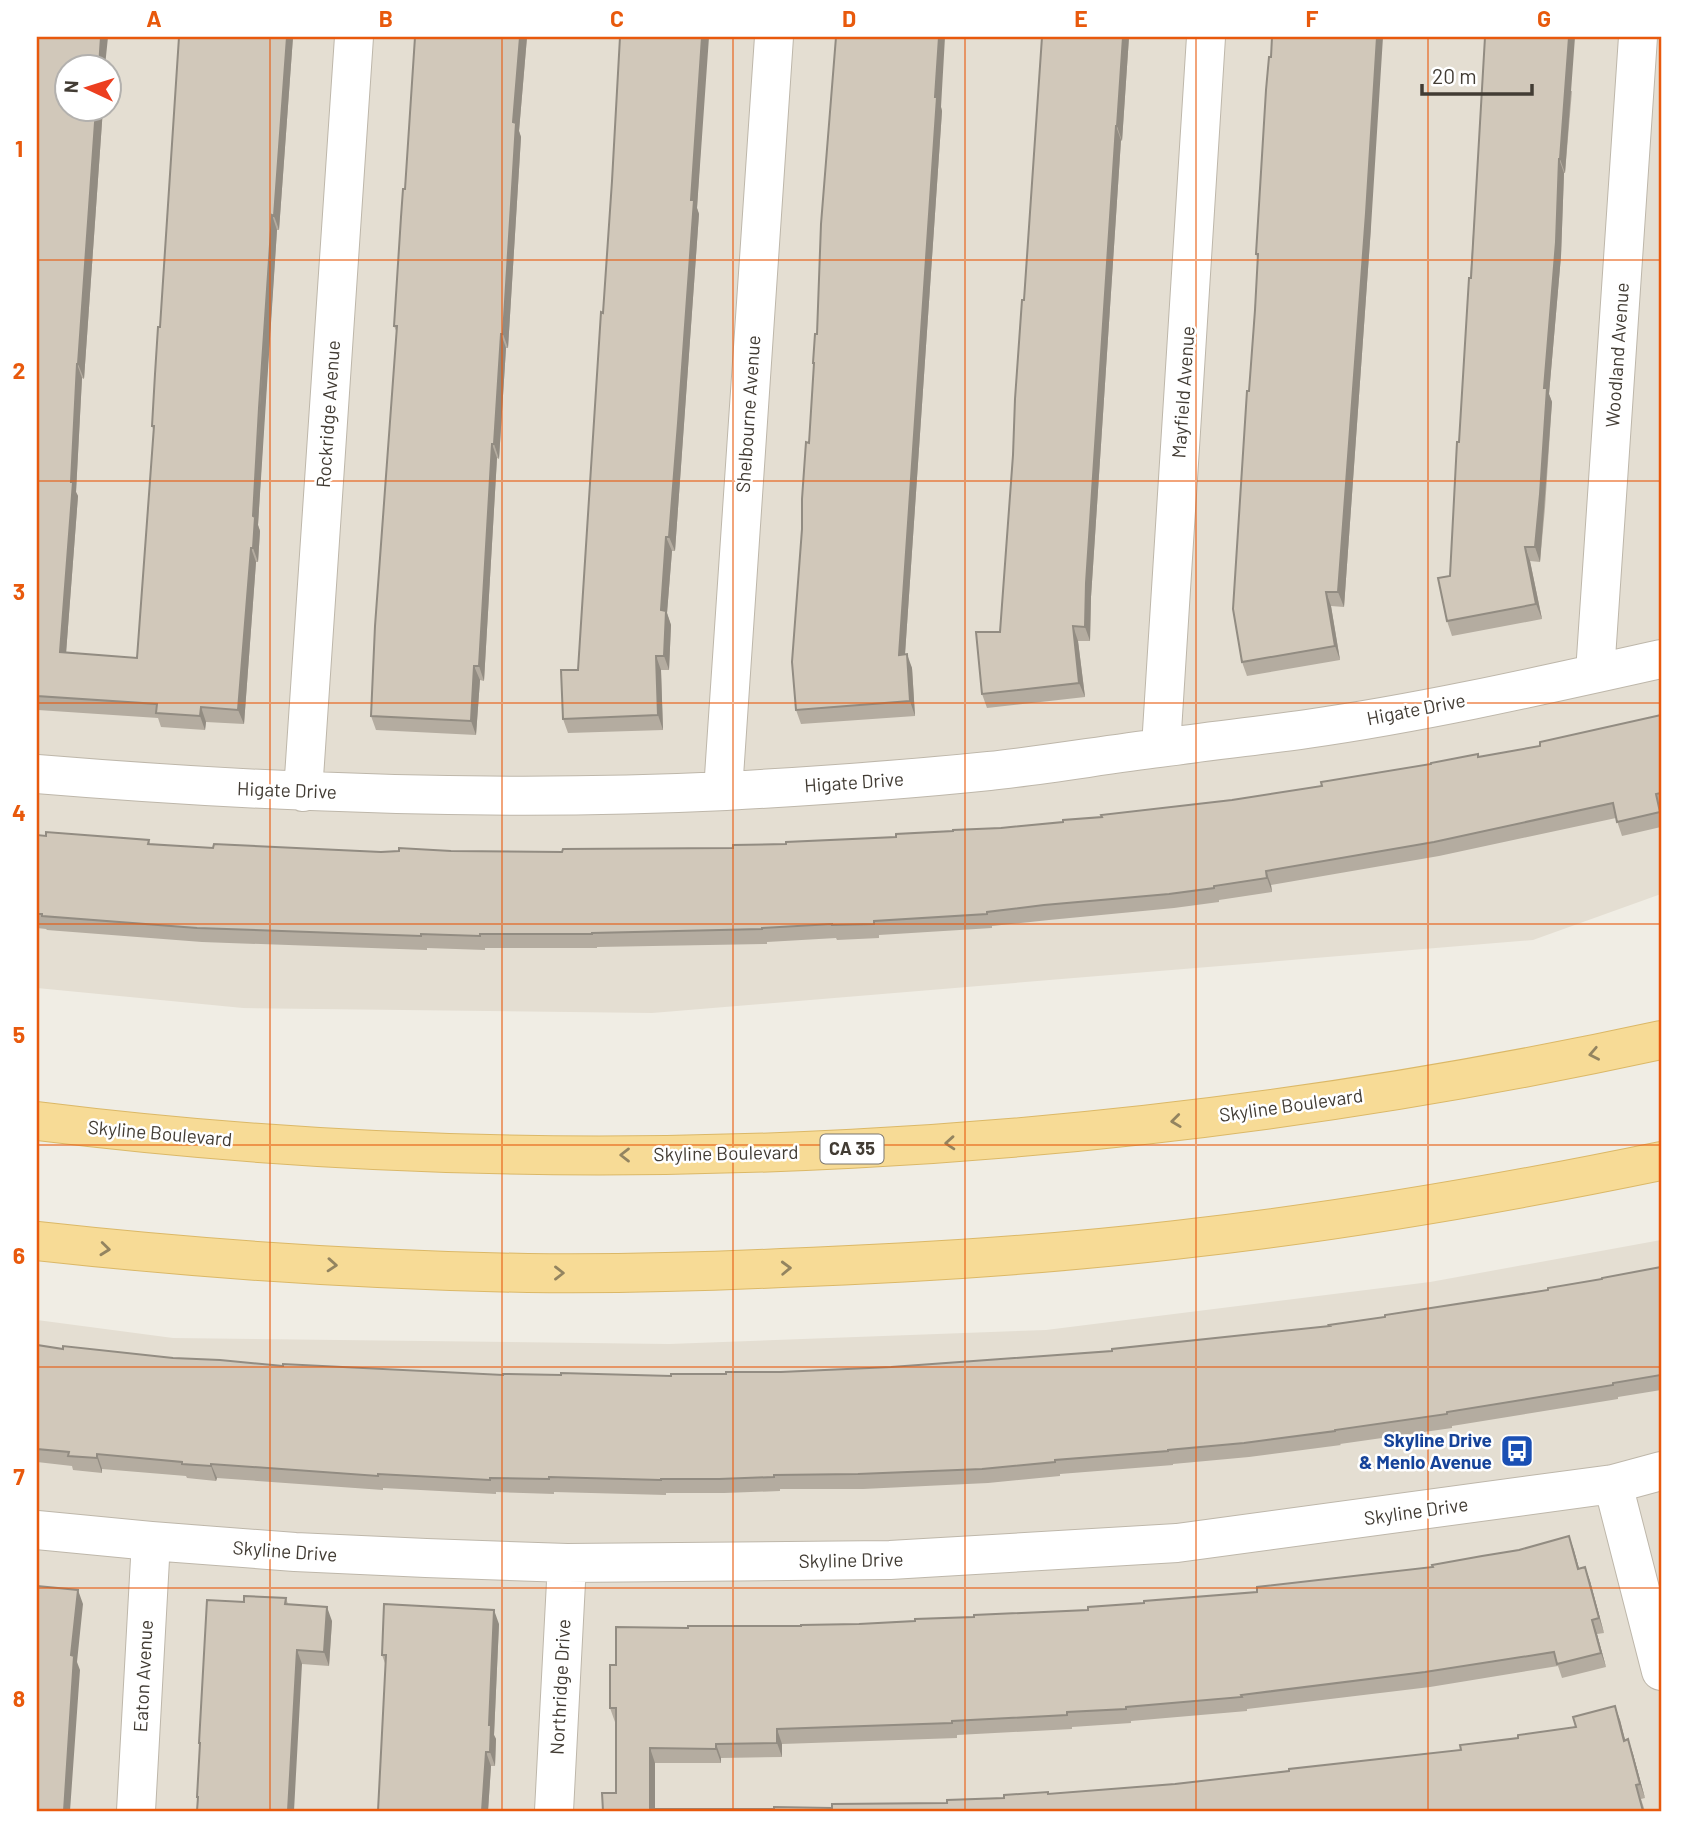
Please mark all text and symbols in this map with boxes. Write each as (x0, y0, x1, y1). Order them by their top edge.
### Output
text: A (146, 4, 162, 32)
text: B (379, 4, 393, 32)
text: C (610, 4, 624, 32)
text: D (842, 4, 856, 32)
text: E (1074, 4, 1088, 32)
text: F (1306, 4, 1319, 32)
text: G (1537, 4, 1551, 32)
north arrow (52, 52, 122, 122)
scale bar (1422, 52, 1532, 96)
text: 20 m (1432, 63, 1477, 88)
text: N (59, 80, 82, 94)
text: 1 (15, 134, 23, 162)
street label: Woodland Avenue (1600, 282, 1633, 428)
street label: Mayfield Avenue (1166, 325, 1199, 459)
street label: Shelbourne Avenue (731, 334, 764, 493)
street label: Rockridge Avenue (311, 339, 344, 489)
text: 2 (13, 356, 25, 384)
text: 3 (13, 577, 25, 605)
street label: Higate Drive (1365, 688, 1467, 729)
street label: Higate Drive (803, 767, 905, 796)
street label: Higate Drive (237, 776, 337, 803)
text: 4 (12, 798, 26, 826)
text: 5 (13, 1020, 25, 1048)
one-way arrow (1588, 1046, 1600, 1061)
street label: Skyline Boulevard (1217, 1083, 1364, 1126)
one-way arrow (1170, 1113, 1182, 1128)
street label: Skyline Boulevard (87, 1115, 233, 1150)
road number: CA 35 (820, 1134, 884, 1164)
one-way arrow (944, 1135, 955, 1150)
street label: Skyline Boulevard (653, 1140, 799, 1165)
one-way arrow (619, 1147, 630, 1163)
text: 6 (13, 1241, 25, 1269)
one-way arrow (99, 1241, 110, 1256)
one-way arrow (326, 1257, 337, 1272)
one-way arrow (781, 1261, 792, 1276)
one-way arrow (554, 1265, 565, 1281)
place label: Skyline Drive & Menlo Avenue (1359, 1428, 1492, 1473)
bus stop icon: Skyline Drive & Menlo Avenue (1498, 1432, 1536, 1470)
text: 7 (13, 1462, 25, 1490)
street label: Skyline Drive (1362, 1492, 1470, 1529)
street label: Skyline Drive (232, 1535, 338, 1566)
street label: Skyline Drive (798, 1547, 904, 1572)
street label: Northridge Drive (544, 1618, 575, 1756)
street label: Eaton Avenue (128, 1619, 157, 1733)
text: 8 (13, 1684, 25, 1712)

